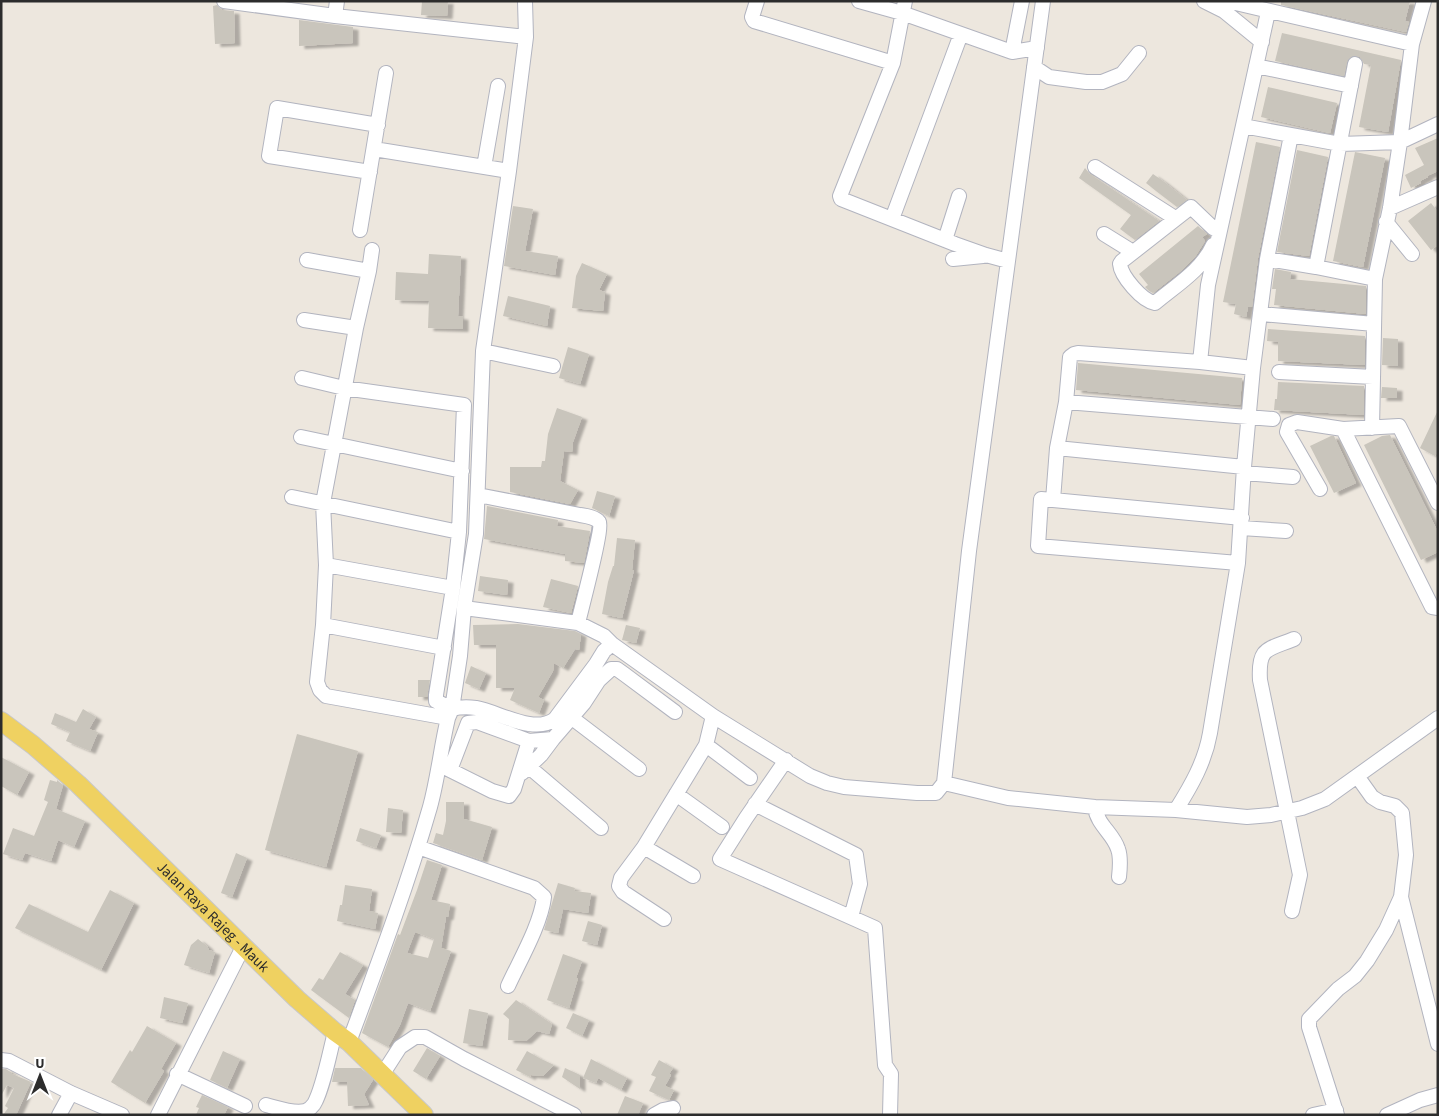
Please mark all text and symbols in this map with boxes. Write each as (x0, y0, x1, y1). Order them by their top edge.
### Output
street label: Jalan Raya Rajeg - Mauk (152, 857, 275, 977)
north arrow (15, 1051, 65, 1101)
text: U (35, 1054, 45, 1074)

